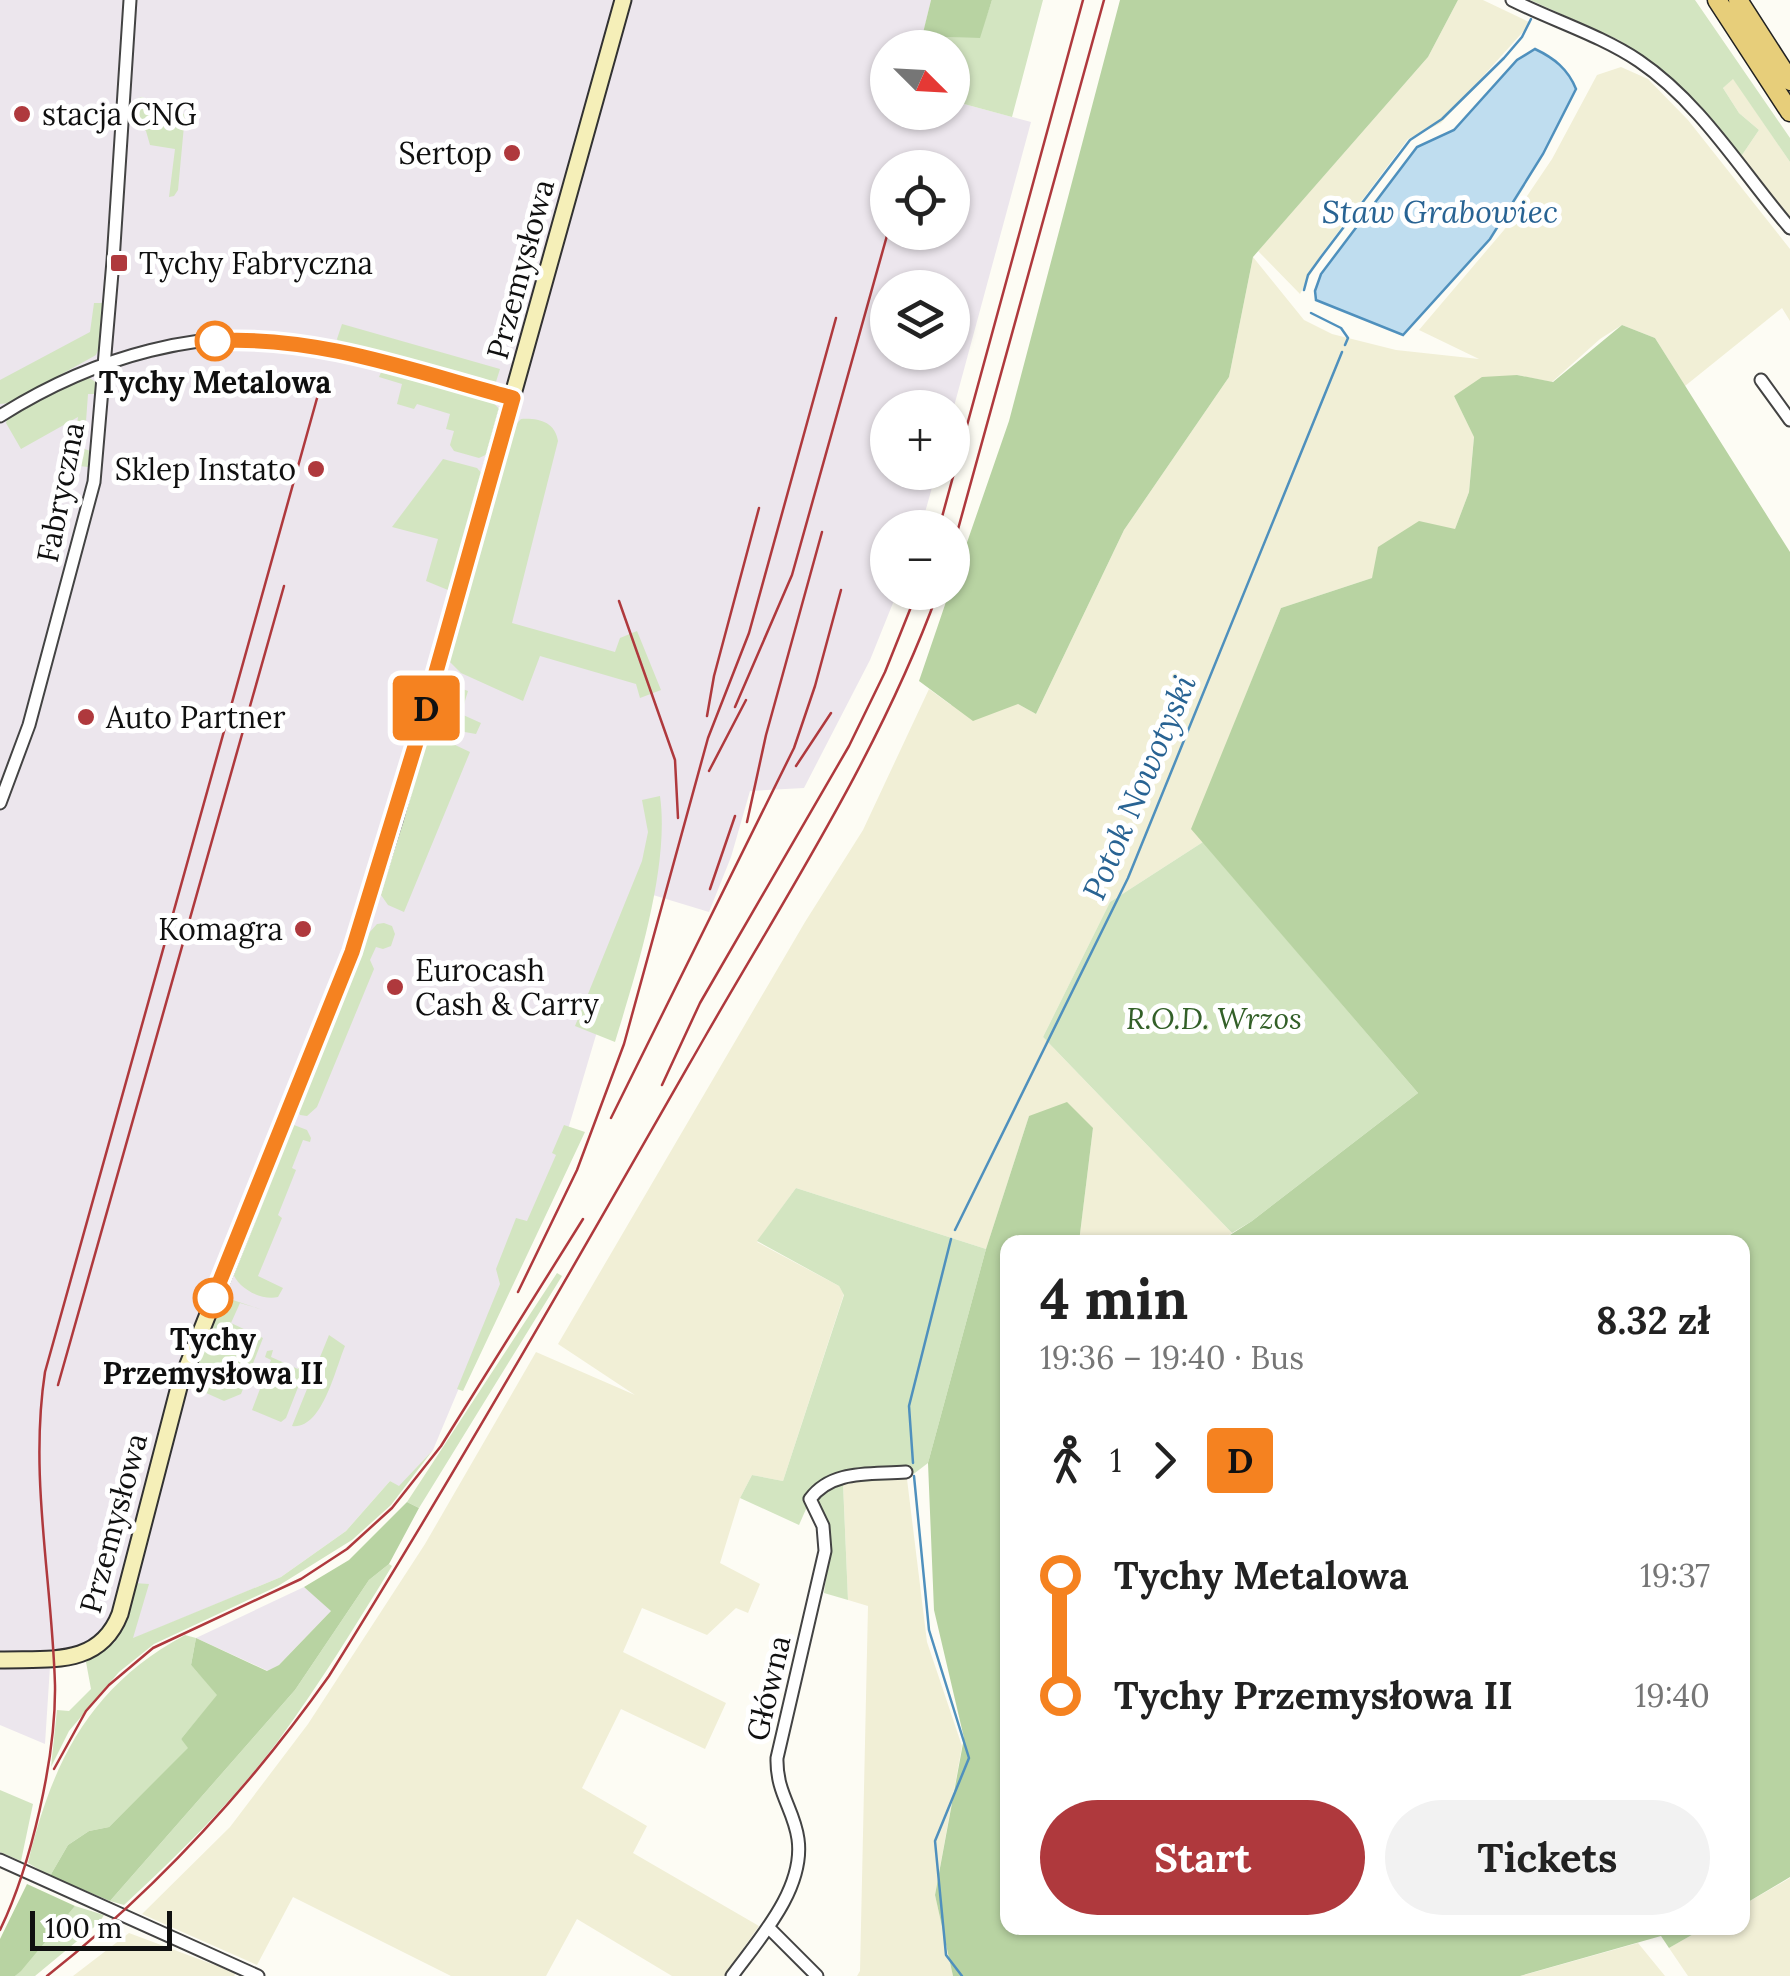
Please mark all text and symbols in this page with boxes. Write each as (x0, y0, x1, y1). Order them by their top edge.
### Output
north arrow (870, 30, 970, 130)
map controls (870, 30, 970, 610)
place label: stacja CNG (42, 95, 197, 134)
marker: stacja CNG (11, 103, 33, 125)
place label: Sertop (398, 134, 492, 172)
marker: Sertop (501, 142, 523, 164)
button: locate (870, 150, 970, 250)
street label: Przemysłowa (478, 175, 563, 363)
water label: Staw Grabowiec (1322, 191, 1558, 232)
place label: Tychy Fabryczna (139, 244, 373, 283)
marker: Tychy Fabryczna (108, 252, 130, 274)
button: layers (870, 270, 970, 370)
marker: Tychy Metalowa (196, 322, 234, 360)
place label: Tychy Metalowa (99, 363, 332, 402)
button: + (870, 390, 970, 490)
street label: Fabryczna (28, 419, 93, 565)
place label: Sklep Instato (115, 450, 296, 488)
marker: Sklep Instato (305, 458, 327, 480)
button: − (870, 510, 970, 610)
water label: Potok Nowotyski (1073, 668, 1205, 906)
line badge: D (394, 676, 458, 740)
text: D (413, 686, 439, 731)
place label: Auto Partner (105, 698, 285, 736)
marker: Auto Partner (75, 706, 97, 728)
place label: Komagra (158, 910, 283, 949)
marker: Komagra (292, 918, 314, 940)
place label: Eurocash Cash & Carry (415, 951, 599, 1024)
marker: Eurocash Cash & Carry (384, 976, 406, 998)
park label: R.O.D. Wrzos (1126, 999, 1302, 1037)
text: 4 min (1040, 1264, 1188, 1334)
marker: Tychy Przemysłowa II (194, 1279, 232, 1317)
text: 8.32 zł (1596, 1296, 1710, 1344)
place label: Tychy Przemysłowa II (102, 1320, 324, 1393)
text: 19:36 – 19:40 · Bus (1040, 1337, 1304, 1378)
street label: Przemysłowa (71, 1429, 156, 1617)
icon: walk (1040, 1433, 1095, 1488)
icon: forward (1137, 1433, 1192, 1488)
text: D (1227, 1438, 1253, 1483)
text: 1 (1110, 1440, 1122, 1481)
text: Tychy Metalowa (1114, 1551, 1409, 1599)
text: 19:37 (1640, 1555, 1710, 1596)
street label: Główna (737, 1632, 799, 1744)
text: Tychy Przemysłowa II (1114, 1671, 1513, 1719)
text: 19:40 (1635, 1675, 1710, 1716)
button: Start (1040, 1800, 1365, 1915)
button: Tickets (1385, 1800, 1710, 1915)
scale bar (30, 1906, 172, 1950)
text: 100 m (45, 1910, 122, 1946)

